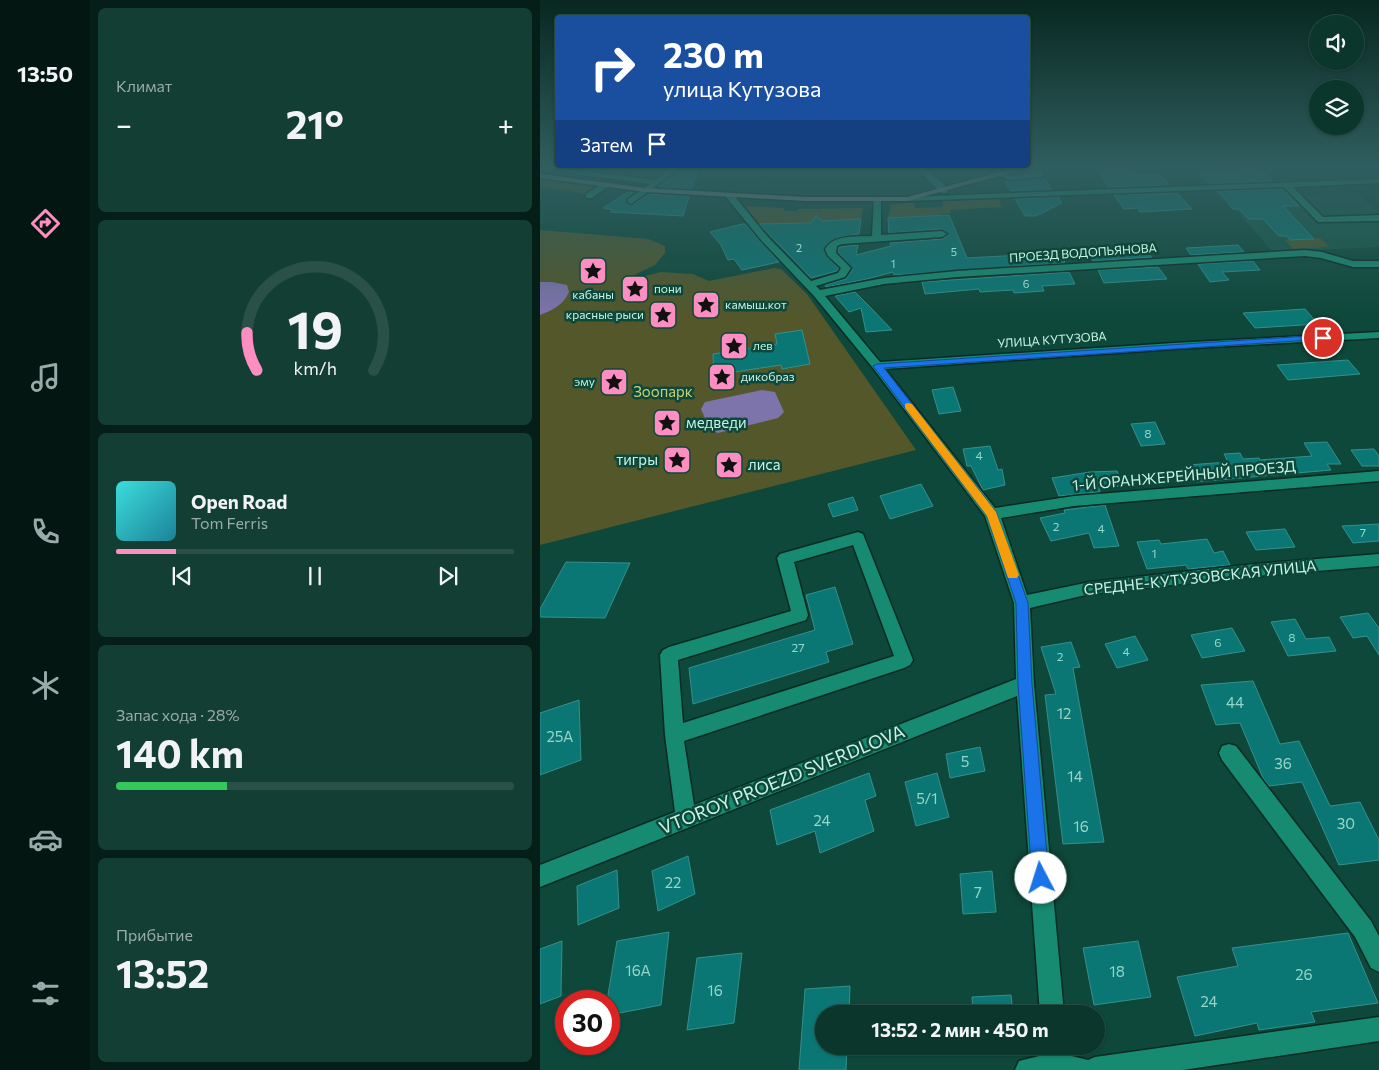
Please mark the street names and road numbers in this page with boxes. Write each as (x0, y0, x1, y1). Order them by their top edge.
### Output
street label: ПРОЕЗД ВОДОПЬЯНОВА (1009, 240, 1157, 264)
street label: УЛИЦА КУТУЗОВА (997, 328, 1107, 350)
street label: 1-Й ОРАНЖЕРЕЙНЫЙ ПРОЕЗД (1071, 456, 1297, 494)
street label: СРЕДНЕ-КУТУЗОВСКАЯ УЛИЦА (1083, 556, 1317, 598)
street label: VTOROY PROEZD SVERDLOVA (656, 720, 907, 838)

